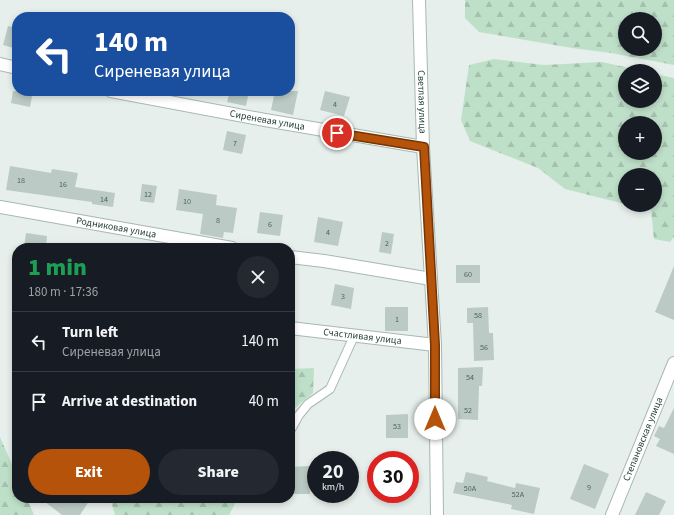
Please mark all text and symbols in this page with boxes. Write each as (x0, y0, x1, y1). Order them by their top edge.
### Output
map controls (618, 12, 662, 212)
button: search (618, 12, 662, 56)
text: 140 m (94, 22, 168, 62)
icon: left (28, 28, 80, 80)
text: Сиреневая улица (94, 59, 231, 84)
button: layers (618, 64, 662, 108)
street label: Светлая улица (414, 70, 430, 134)
house number: 4 (333, 99, 337, 110)
street label: Сиреневая улица (229, 107, 306, 134)
pin (320, 116, 354, 150)
button: + (618, 116, 662, 160)
icon: arrive (326, 122, 348, 144)
house number: 7 (233, 138, 237, 149)
button: − (618, 168, 662, 212)
house number: 18 (17, 175, 25, 186)
house number: 16 (59, 179, 67, 190)
house number: 12 (144, 189, 152, 200)
house number: 14 (100, 194, 108, 205)
house number: 10 (183, 196, 191, 207)
street label: Родниковая улица (75, 214, 157, 241)
house number: 8 (216, 215, 220, 226)
house number: 6 (268, 219, 272, 230)
house number: 4 (326, 227, 330, 238)
house number: 2 (385, 238, 389, 249)
text: 1 min (28, 250, 87, 285)
button: close (237, 256, 279, 298)
house number: 60 (464, 269, 472, 280)
text: 180 m · 17:36 (28, 283, 98, 301)
house number: 3 (341, 291, 345, 302)
house number: 58 (474, 310, 482, 321)
house number: 1 (395, 314, 399, 325)
text: Turn left (62, 322, 118, 343)
street label: Счастливая улица (323, 325, 402, 348)
icon: left (28, 331, 50, 353)
text: 140 m (241, 331, 279, 352)
house number: 56 (480, 342, 488, 353)
text: Сиреневая улица (62, 343, 161, 361)
house number: 54 (466, 372, 474, 383)
icon: arrive (28, 391, 50, 413)
text: Arrive at destination (62, 391, 197, 412)
text: 40 m (249, 391, 279, 412)
street label: Степановская улица (620, 395, 666, 483)
position arrow (414, 398, 456, 440)
house number: 52 (464, 405, 472, 416)
house number: 53 (393, 421, 401, 432)
button: Exit (28, 449, 150, 495)
button: Share (158, 449, 279, 495)
speed limit sign: 30 (367, 451, 419, 503)
text: 20 (322, 458, 344, 486)
text: km/h (322, 480, 344, 494)
house number: 9 (587, 482, 591, 493)
house number: 50А (464, 483, 477, 494)
house number: 52А (512, 489, 525, 500)

